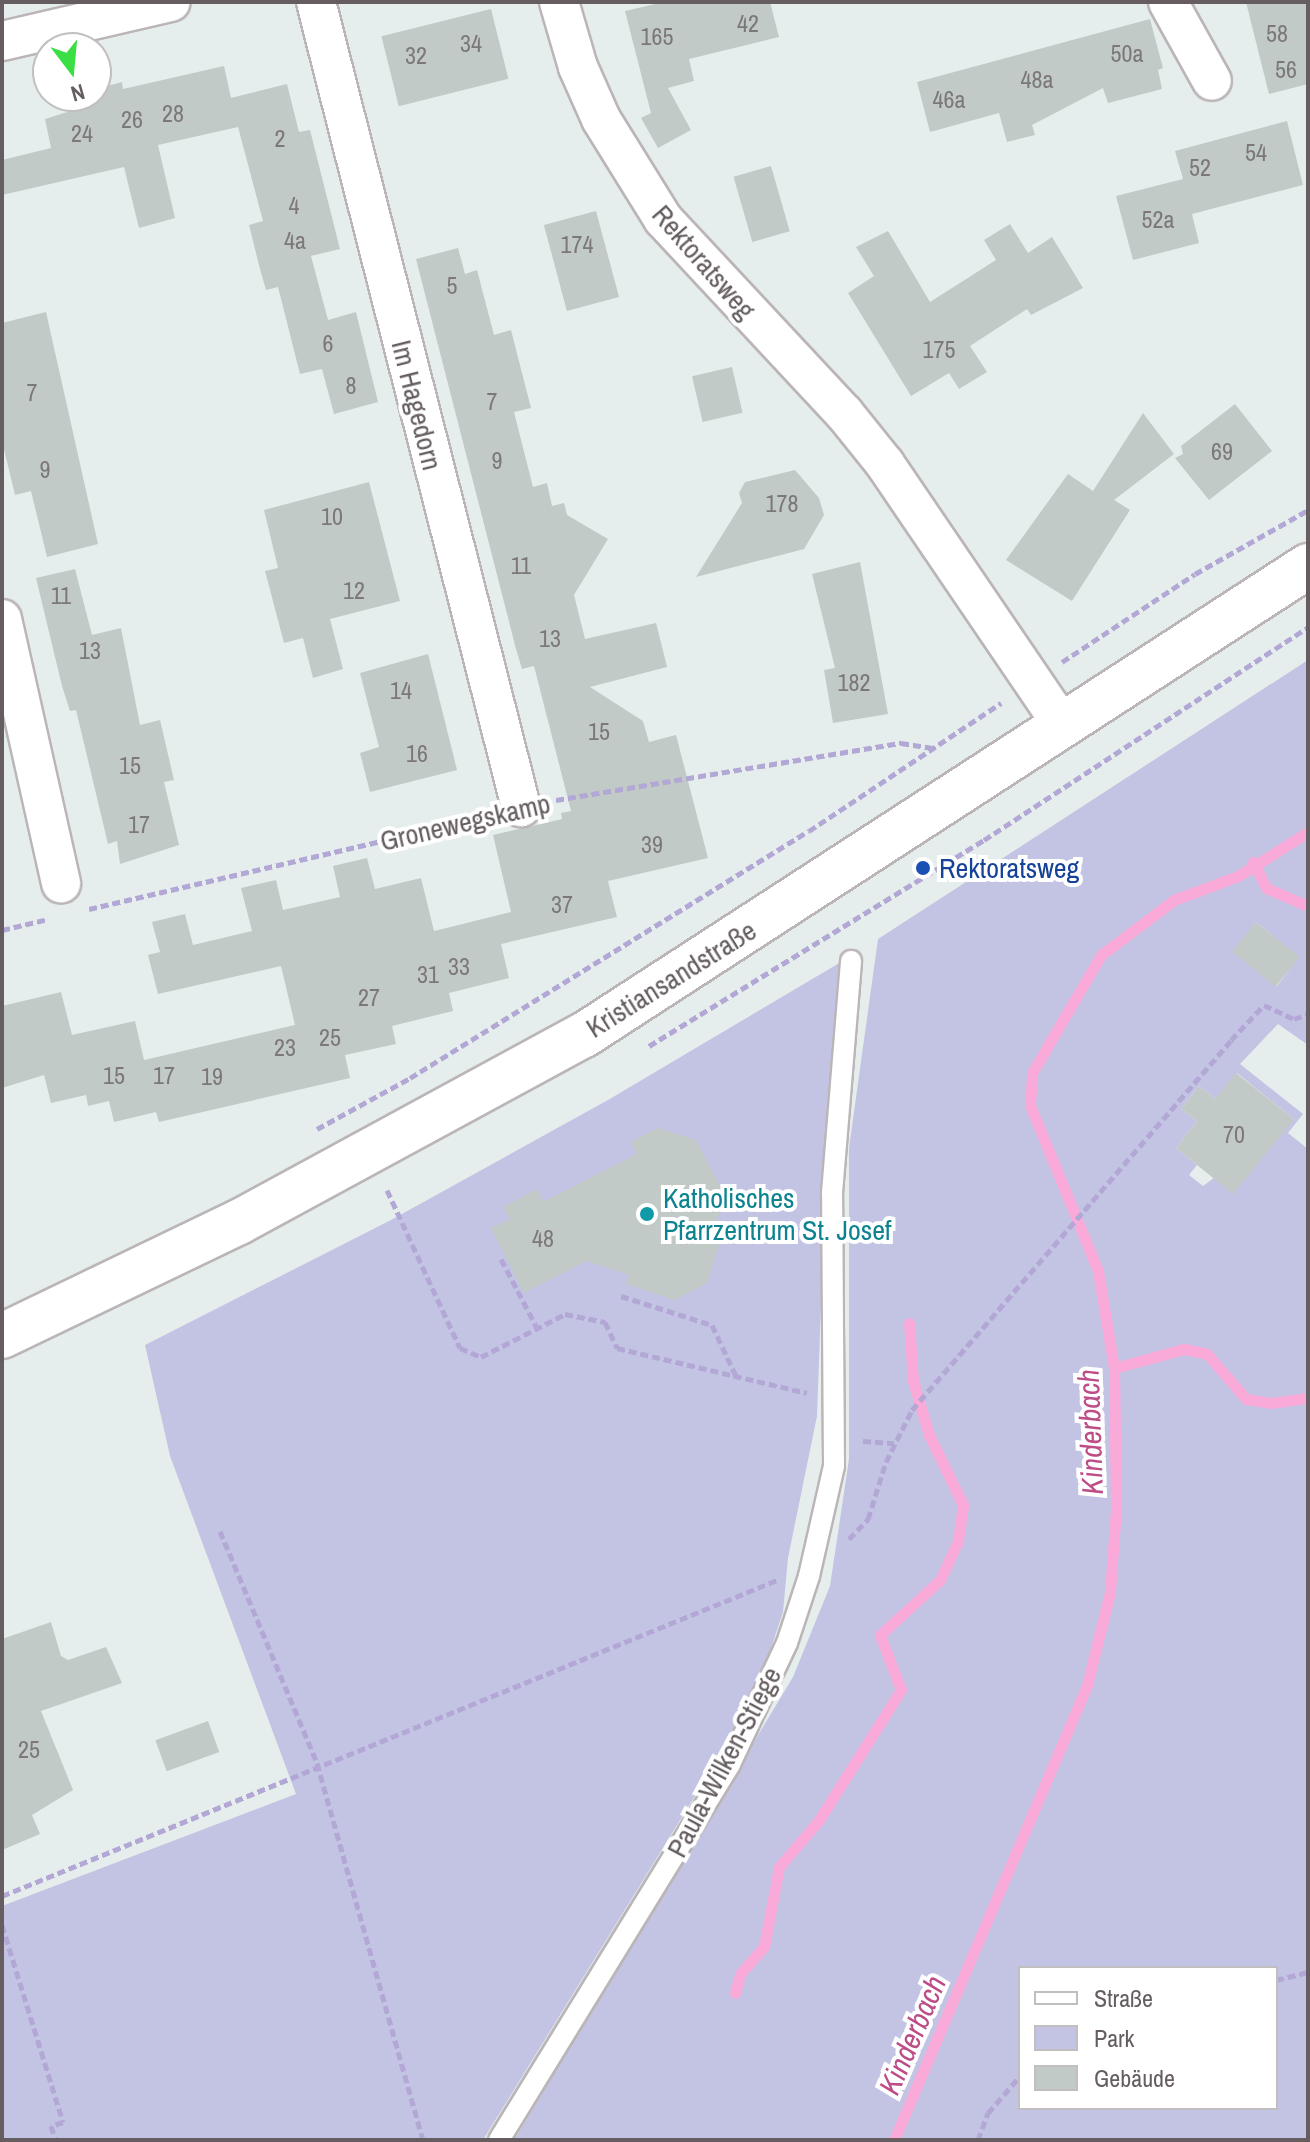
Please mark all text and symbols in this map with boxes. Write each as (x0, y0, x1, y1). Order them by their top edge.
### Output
house number: 42 (737, 10, 759, 38)
house number: 58 (1266, 20, 1288, 48)
house number: 165 (641, 23, 673, 51)
house number: 34 (460, 30, 482, 58)
north arrow (32, 32, 112, 112)
house number: 50a (1111, 40, 1143, 68)
house number: 32 (405, 42, 427, 70)
house number: 56 (1275, 56, 1297, 84)
house number: 48a (1021, 66, 1053, 94)
text: N (68, 77, 88, 109)
house number: 46a (933, 86, 965, 114)
house number: 28 (162, 100, 184, 128)
house number: 26 (121, 106, 143, 134)
house number: 24 (71, 120, 93, 148)
house number: 2 (275, 125, 285, 153)
house number: 54 (1245, 139, 1267, 167)
house number: 52 (1189, 154, 1211, 182)
house number: 4 (289, 192, 299, 220)
street label: Rektoratsweg (645, 198, 763, 326)
house number: 52a (1142, 206, 1174, 234)
house number: 4a (284, 227, 306, 255)
house number: 174 (561, 231, 593, 259)
house number: 5 (447, 272, 457, 300)
house number: 6 (323, 330, 333, 358)
house number: 175 (923, 336, 955, 364)
street label: Im Hagedorn (385, 337, 449, 473)
house number: 8 (346, 372, 356, 400)
house number: 7 (27, 379, 37, 407)
house number: 7 (487, 388, 497, 416)
house number: 69 (1211, 438, 1233, 466)
house number: 9 (492, 447, 502, 475)
house number: 9 (40, 456, 50, 484)
house number: 178 (766, 490, 798, 518)
house number: 10 (321, 503, 343, 531)
house number: 11 (511, 552, 531, 580)
house number: 12 (343, 577, 365, 605)
house number: 11 (51, 582, 71, 610)
house number: 13 (539, 625, 561, 653)
house number: 13 (79, 637, 101, 665)
house number: 182 (838, 669, 870, 697)
house number: 14 (390, 677, 412, 705)
house number: 15 (588, 718, 610, 746)
house number: 16 (406, 740, 428, 768)
house number: 15 (119, 752, 141, 780)
street label: Gronewegskamp (377, 786, 553, 858)
house number: 17 (128, 811, 150, 839)
house number: 39 (641, 831, 663, 859)
place label: Rektoratsweg (939, 851, 1079, 885)
marker: Rektoratsweg (914, 859, 932, 877)
house number: 37 (551, 891, 573, 919)
street label: Kristiansandstraße (580, 913, 762, 1045)
house number: 33 (448, 953, 470, 981)
house number: 31 (417, 961, 439, 989)
house number: 27 (358, 984, 380, 1012)
house number: 25 (319, 1024, 341, 1052)
house number: 23 (274, 1034, 296, 1062)
house number: 15 (103, 1062, 125, 1090)
house number: 17 (153, 1062, 175, 1090)
house number: 19 (201, 1063, 223, 1091)
house number: 70 (1223, 1121, 1245, 1149)
place label: Katholisches Pfarrzentrum St. Josef (663, 1181, 891, 1247)
marker: Katholisches Pfarrzentrum St. Josef (638, 1205, 656, 1223)
house number: 48 (532, 1225, 554, 1253)
water label: Kinderbach (1070, 1369, 1110, 1495)
street label: Paula-Wilken-Stiege (660, 1661, 788, 1863)
house number: 25 (18, 1736, 40, 1764)
legend (1018, 1966, 1278, 2110)
water label: Kinderbach (871, 1970, 953, 2100)
text: Straße (1094, 1982, 1153, 2014)
text: Park (1094, 2022, 1134, 2054)
text: Gebäude (1094, 2062, 1175, 2094)

